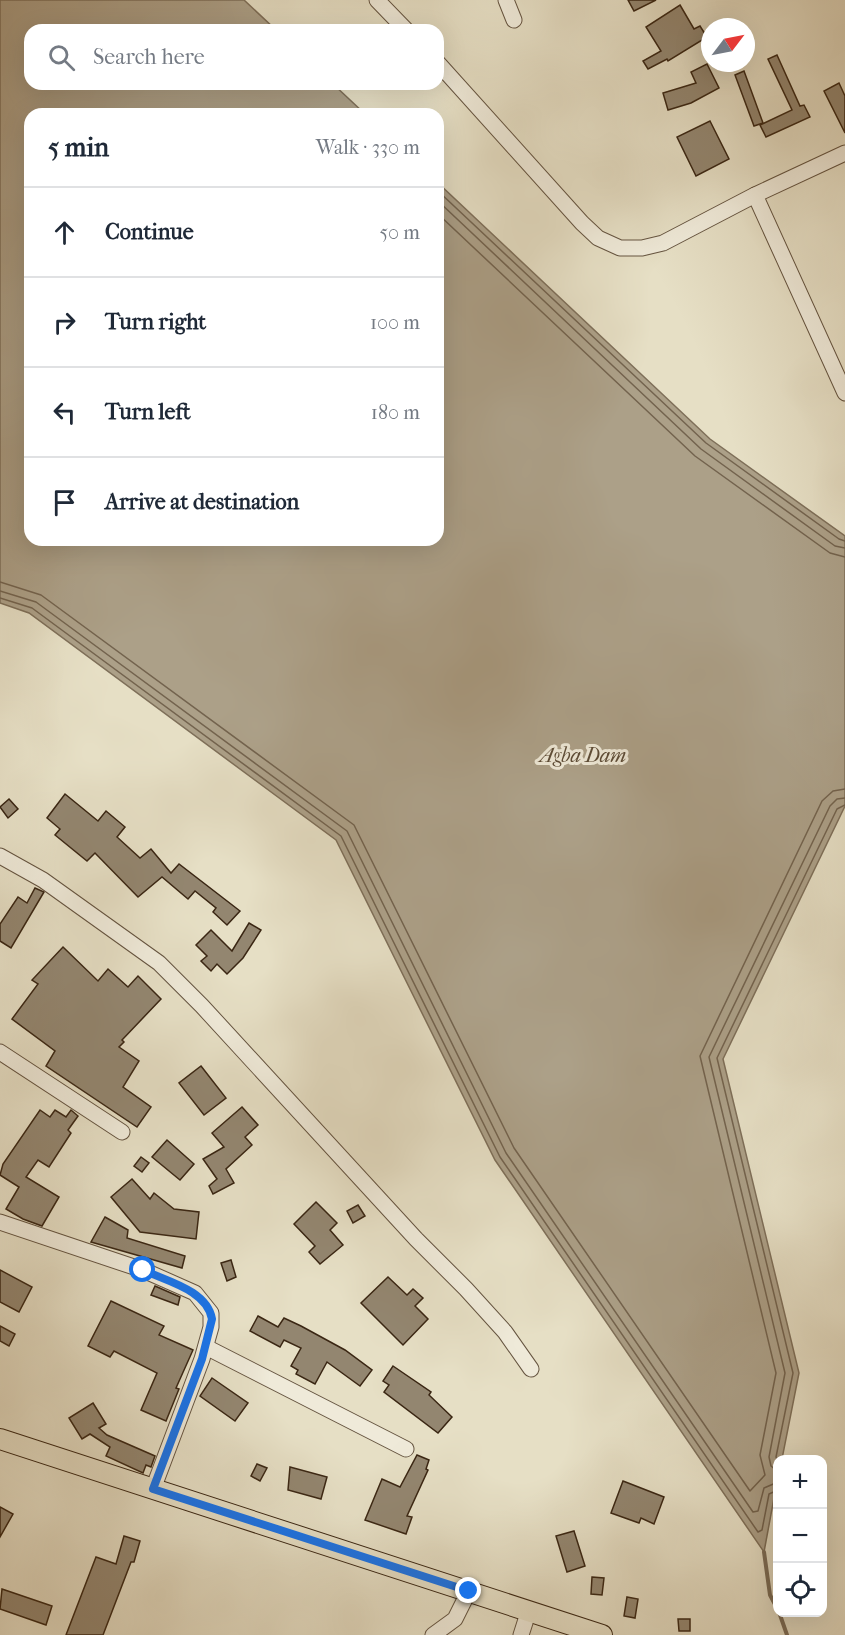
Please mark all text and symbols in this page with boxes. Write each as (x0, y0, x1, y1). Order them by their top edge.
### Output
north arrow (701, 18, 755, 72)
search box (24, 24, 444, 90)
icon: search (45, 41, 78, 74)
text: Search here (93, 44, 205, 70)
text: 5 min (48, 132, 109, 163)
text: Walk · 330 m (316, 136, 420, 159)
icon: ahead (48, 216, 81, 249)
text: Continue (105, 219, 194, 245)
text: 50 m (379, 221, 420, 244)
icon: right (48, 306, 81, 339)
text: Turn right (105, 309, 206, 335)
text: 100 m (370, 311, 420, 334)
icon: left (48, 396, 81, 429)
text: Turn left (105, 399, 191, 425)
text: 180 m (371, 401, 420, 424)
icon: arrive (48, 486, 81, 519)
text: Arrive at destination (105, 489, 299, 515)
water label: Agba Dam (537, 744, 626, 767)
route start (129, 1256, 155, 1282)
map controls (773, 1455, 827, 1617)
button: + (773, 1455, 827, 1509)
button: − (773, 1509, 827, 1563)
button: locate (773, 1563, 827, 1617)
route end (455, 1577, 481, 1603)

